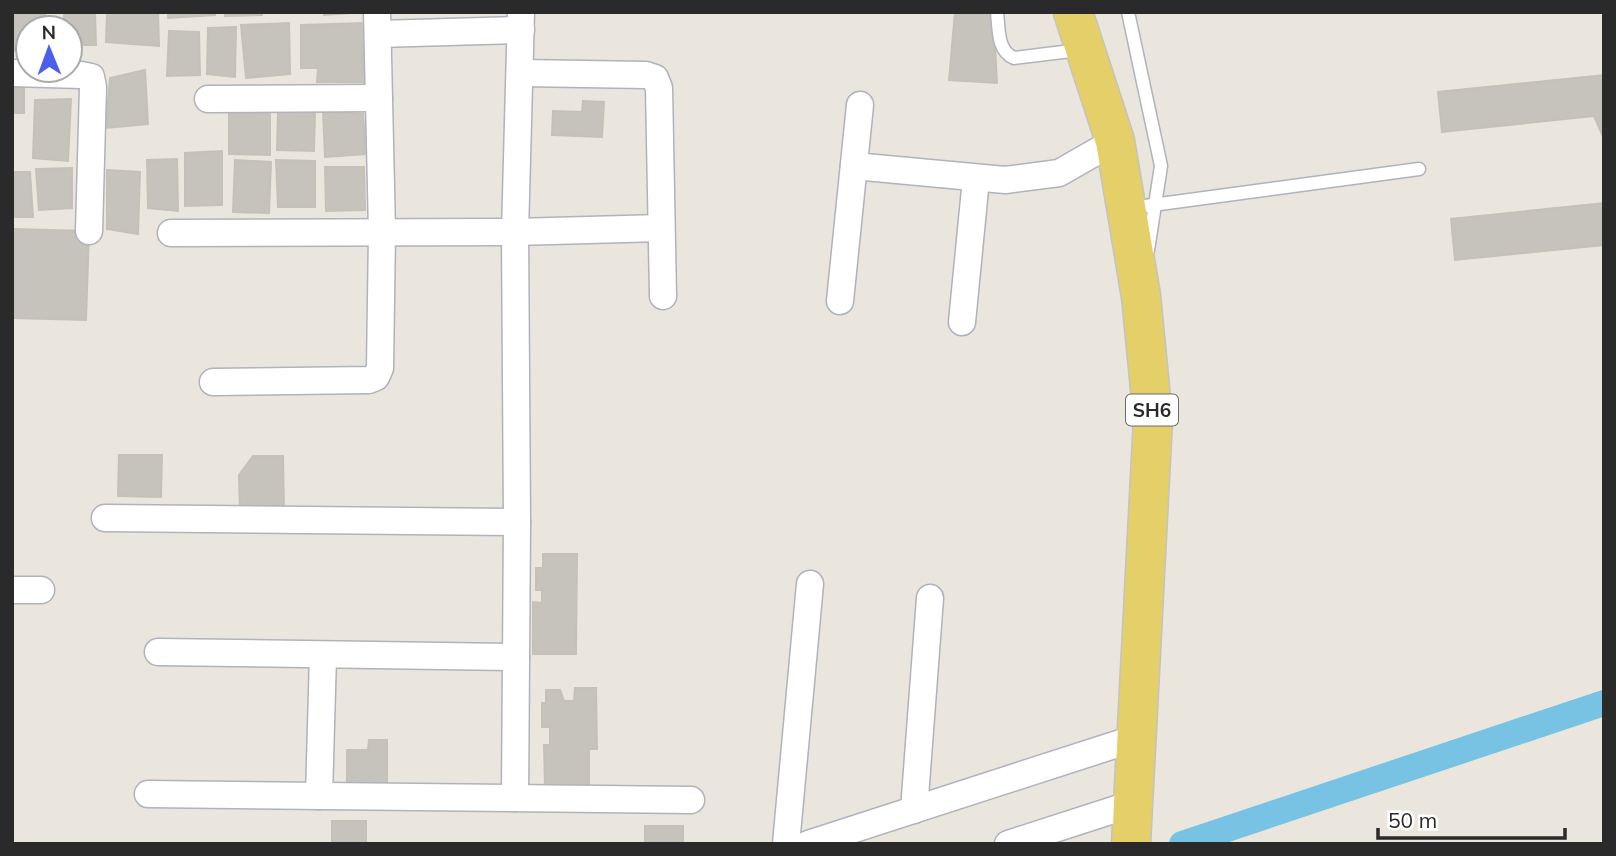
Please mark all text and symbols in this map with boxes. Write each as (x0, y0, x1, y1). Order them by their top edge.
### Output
north arrow (14, 14, 84, 84)
text: N (41, 20, 56, 44)
road number: SH6 (1126, 394, 1178, 426)
scale bar (1378, 796, 1565, 840)
text: 50 m (1388, 807, 1437, 833)

